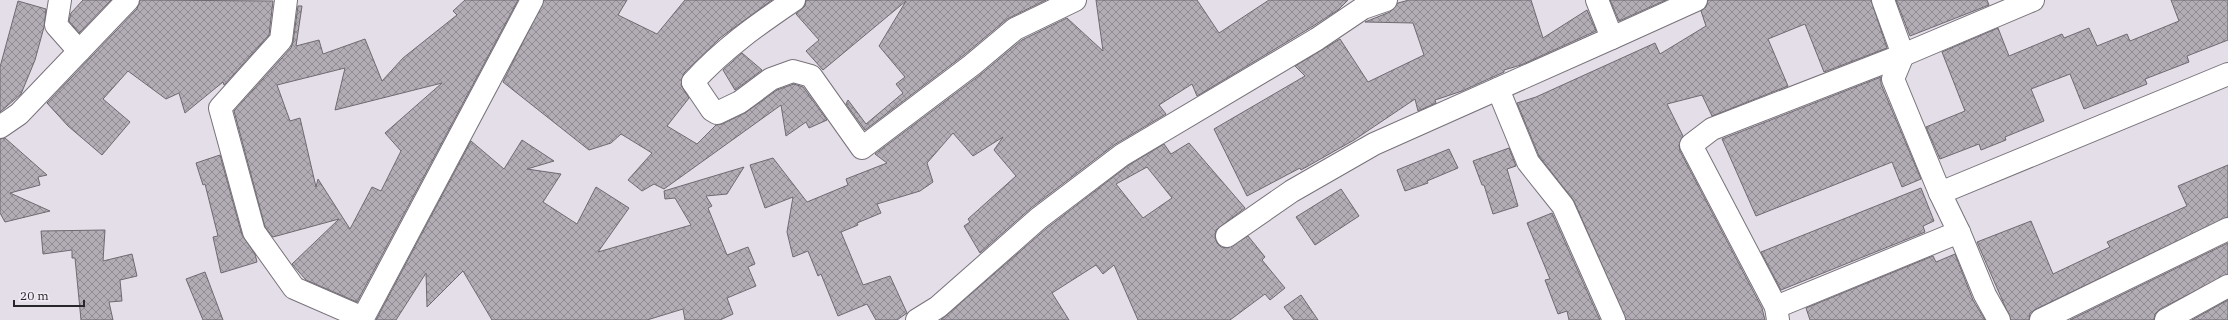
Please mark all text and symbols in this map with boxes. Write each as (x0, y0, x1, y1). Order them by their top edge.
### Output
scale bar (14, 282, 84, 308)
text: 20 m (20, 288, 49, 303)

